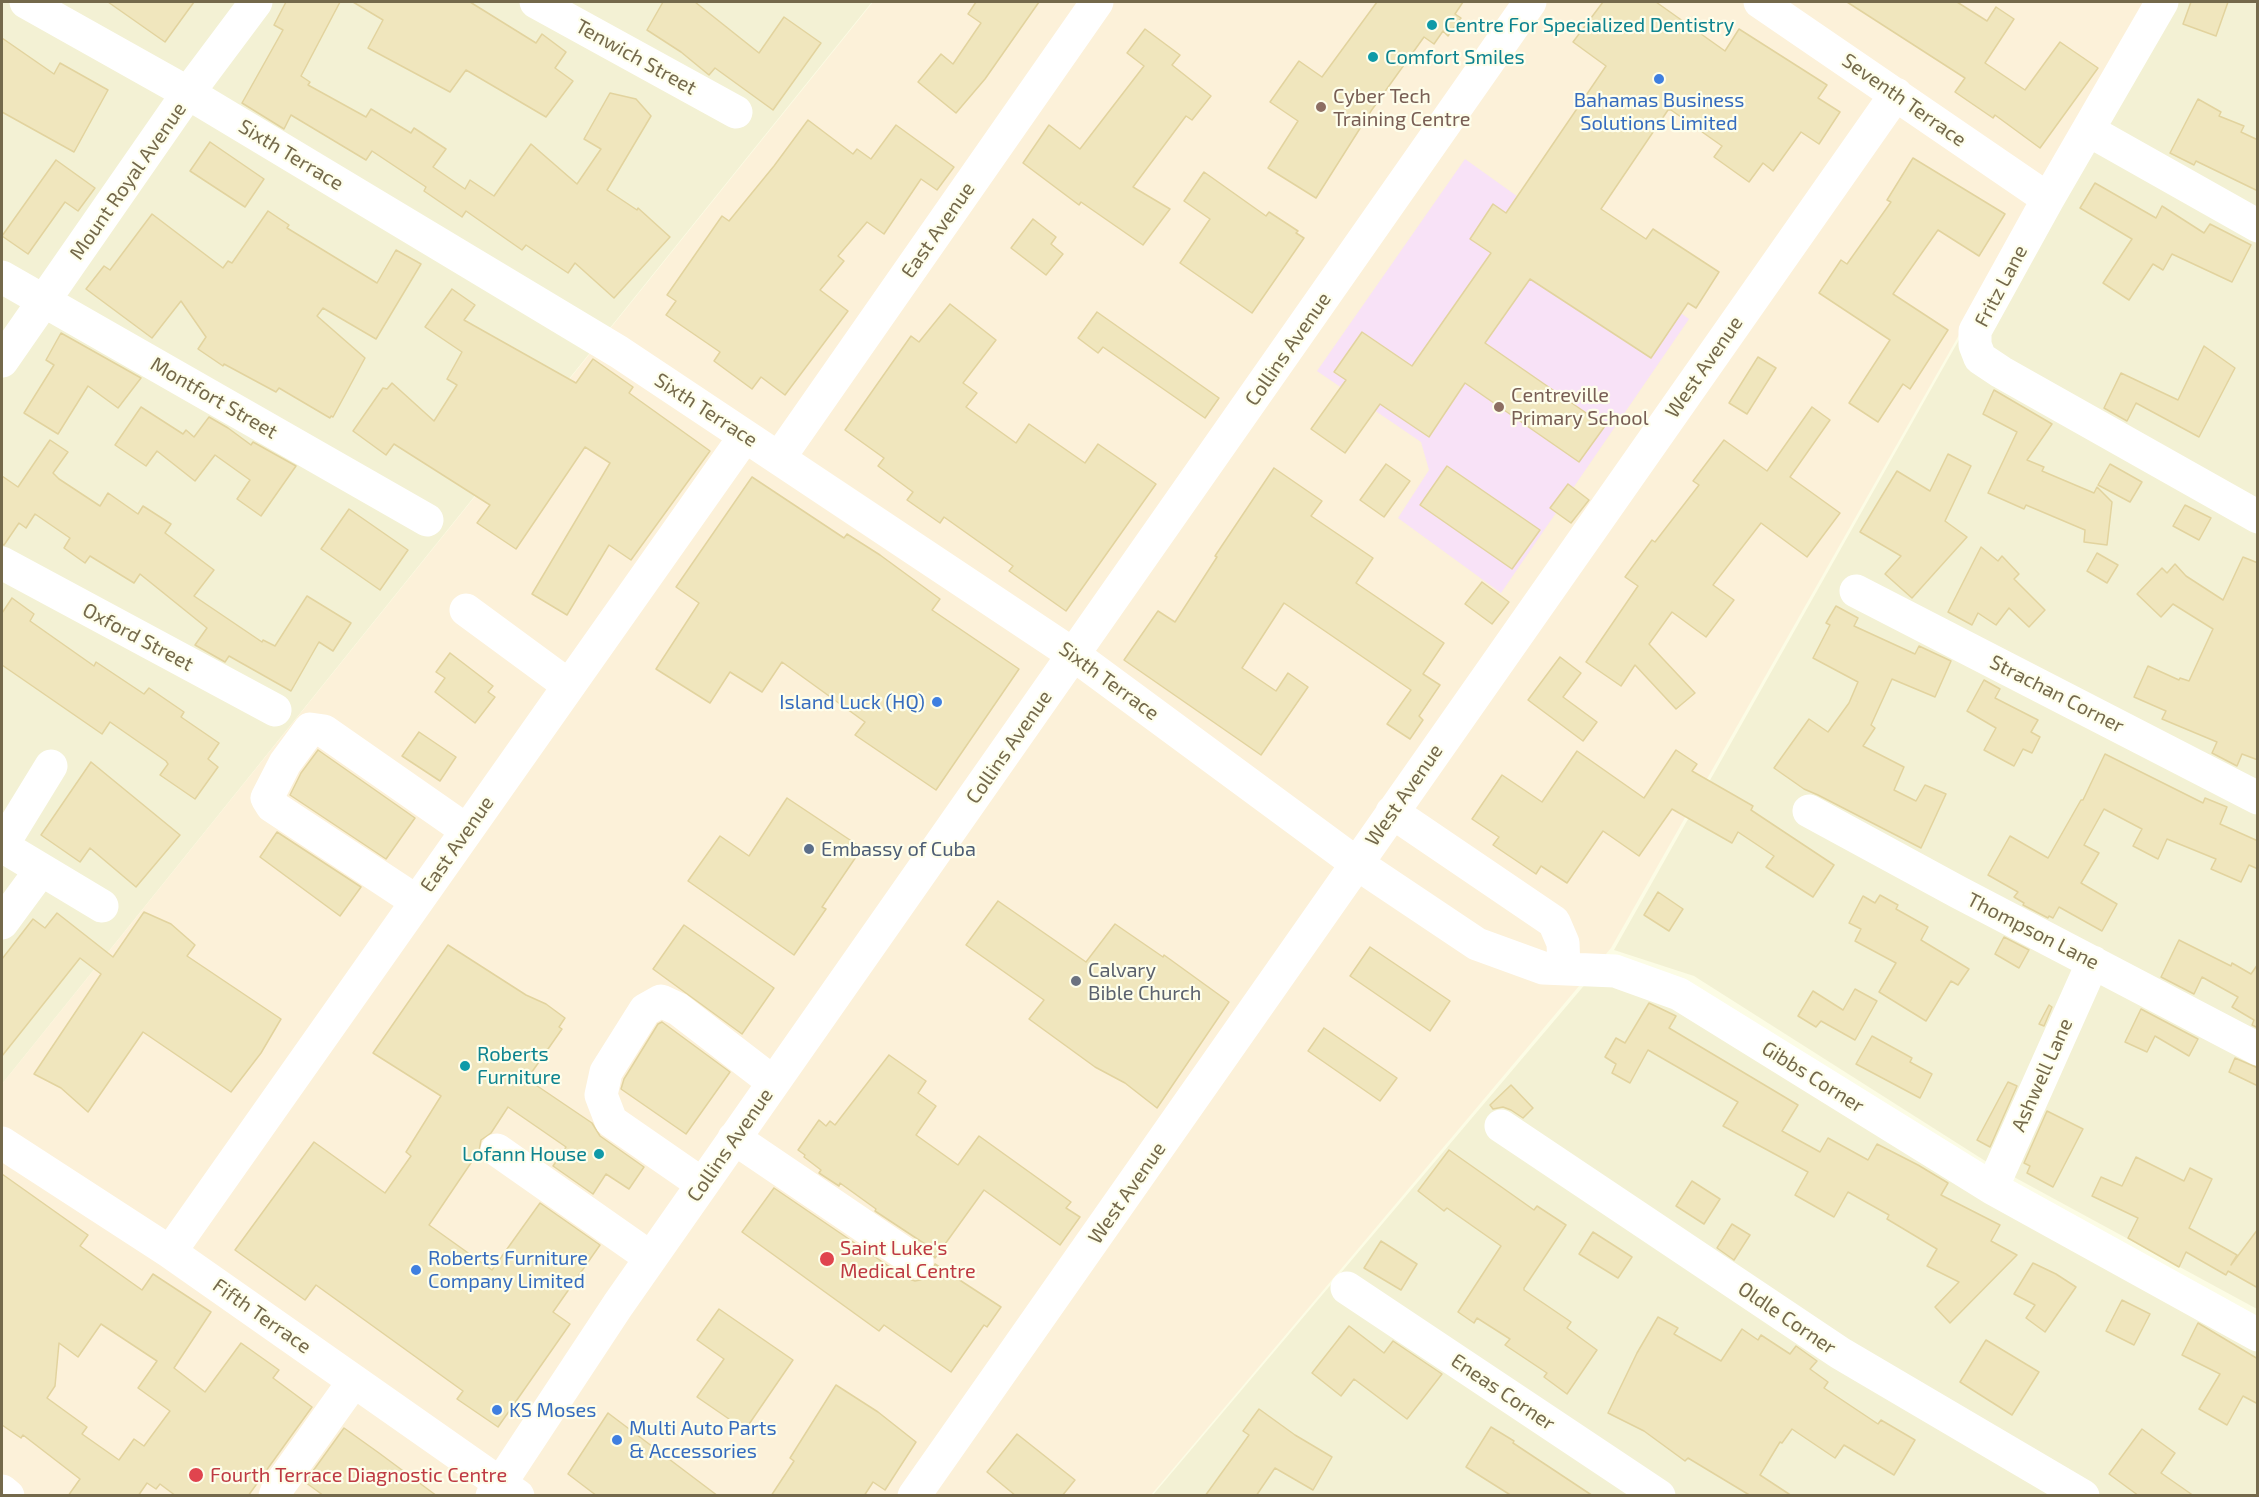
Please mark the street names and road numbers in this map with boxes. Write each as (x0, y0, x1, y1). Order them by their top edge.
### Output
street label: Tenwich Street (571, 14, 701, 100)
street label: Seventh Terrace (1837, 48, 1971, 152)
street label: Mount Royal Avenue (65, 98, 191, 264)
street label: Sixth Terrace (234, 114, 348, 196)
street label: East Avenue (896, 177, 980, 283)
street label: Fritz Lane (1969, 241, 2033, 331)
street label: Collins Avenue (1240, 288, 1336, 410)
street label: West Avenue (1660, 312, 1748, 422)
street label: Montfort Street (146, 352, 282, 444)
street label: Sixth Terrace (650, 368, 762, 452)
street label: Oxford Street (78, 598, 198, 676)
street label: Sixth Terrace (1054, 637, 1164, 725)
street label: Strachan Corner (1986, 650, 2128, 738)
street label: Collins Avenue (961, 686, 1057, 808)
street label: West Avenue (1360, 740, 1448, 850)
street label: East Avenue (415, 791, 499, 897)
street label: Thompson Lane (1963, 887, 2103, 975)
street label: Ashwell Lane (2006, 1015, 2078, 1135)
street label: Gibbs Corner (1757, 1036, 1869, 1118)
street label: Collins Avenue (682, 1084, 778, 1206)
street label: West Avenue (1083, 1138, 1171, 1248)
street label: Fifth Terrace (208, 1273, 316, 1359)
street label: Oldle Corner (1733, 1276, 1841, 1360)
street label: Eneas Corner (1446, 1348, 1560, 1436)

